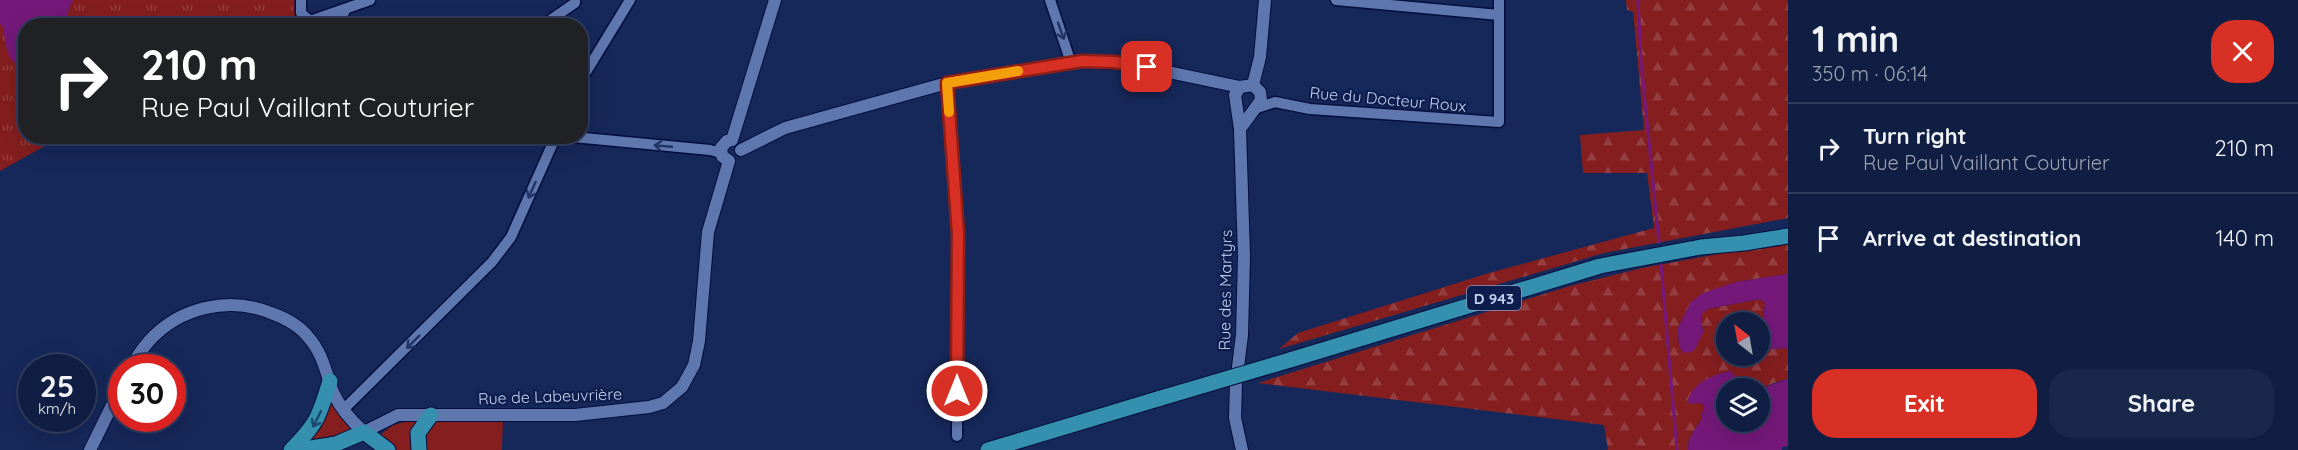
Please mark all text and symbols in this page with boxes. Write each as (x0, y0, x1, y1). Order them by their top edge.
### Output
text: 1 min (1812, 16, 1899, 61)
button: close (2211, 20, 2274, 83)
one-way arrow (1056, 21, 1067, 40)
text: 210 m (141, 38, 258, 91)
pin (1121, 41, 1172, 92)
icon: right (42, 42, 120, 120)
icon: arrive (1130, 50, 1163, 83)
text: 350 m · 06:14 (1812, 61, 1928, 86)
street label: Rue du Docteur Roux (1309, 82, 1467, 116)
text: Rue Paul Vaillant Couturier (141, 90, 474, 124)
text: Turn right (1863, 122, 1967, 150)
icon: right (1812, 132, 1845, 165)
text: 210 m (2215, 134, 2274, 162)
one-way arrow (654, 140, 673, 151)
text: Rue Paul Vaillant Couturier (1863, 150, 2110, 175)
one-way arrow (526, 180, 537, 199)
icon: arrive (1812, 222, 1845, 255)
text: Arrive at destination (1863, 224, 2081, 252)
text: 140 m (2215, 224, 2274, 252)
street label: Rue des Martyrs (1214, 229, 1236, 351)
road number: D 943 (1467, 286, 1521, 310)
north arrow (1716, 312, 1770, 366)
map controls (1716, 312, 1770, 432)
one-way arrow (406, 334, 421, 349)
speed limit sign: 30 (108, 354, 186, 432)
position arrow (925, 359, 989, 423)
text: 25 (40, 367, 74, 405)
button: Exit (1812, 369, 2037, 438)
button: Share (2049, 369, 2274, 438)
button: layers (1716, 378, 1770, 432)
street label: Rue de Labeuvrière (478, 383, 622, 409)
text: km/h (38, 399, 76, 418)
one-way arrow (310, 410, 322, 428)

